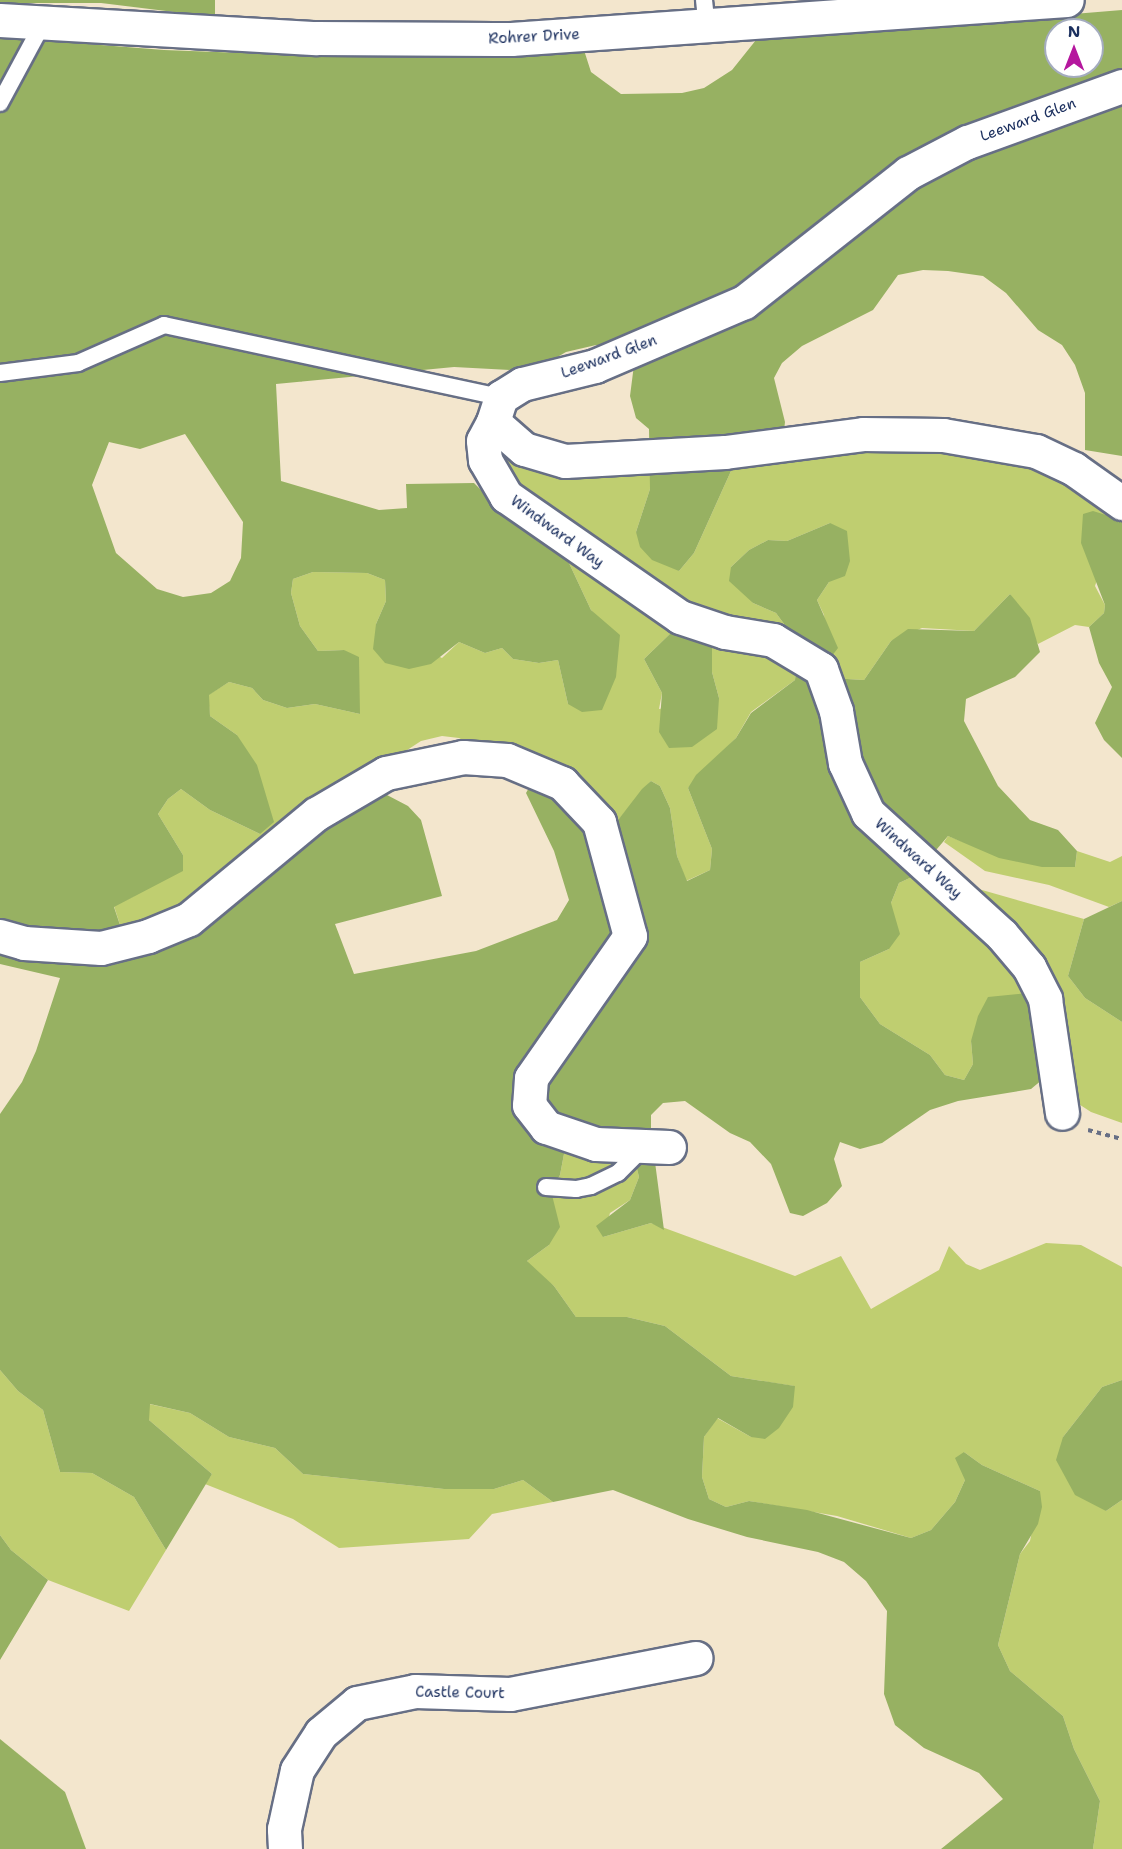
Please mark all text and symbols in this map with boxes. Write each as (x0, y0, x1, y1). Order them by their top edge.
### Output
north arrow (1044, 18, 1104, 78)
text: N (1068, 21, 1080, 42)
street label: Rohrer Drive (488, 26, 580, 48)
street label: Leeward Glen (978, 94, 1078, 146)
street label: Leeward Glen (559, 331, 659, 383)
street label: Windward Way (507, 492, 607, 572)
street label: Windward Way (871, 815, 965, 903)
street label: Castle Court (415, 1683, 505, 1703)

